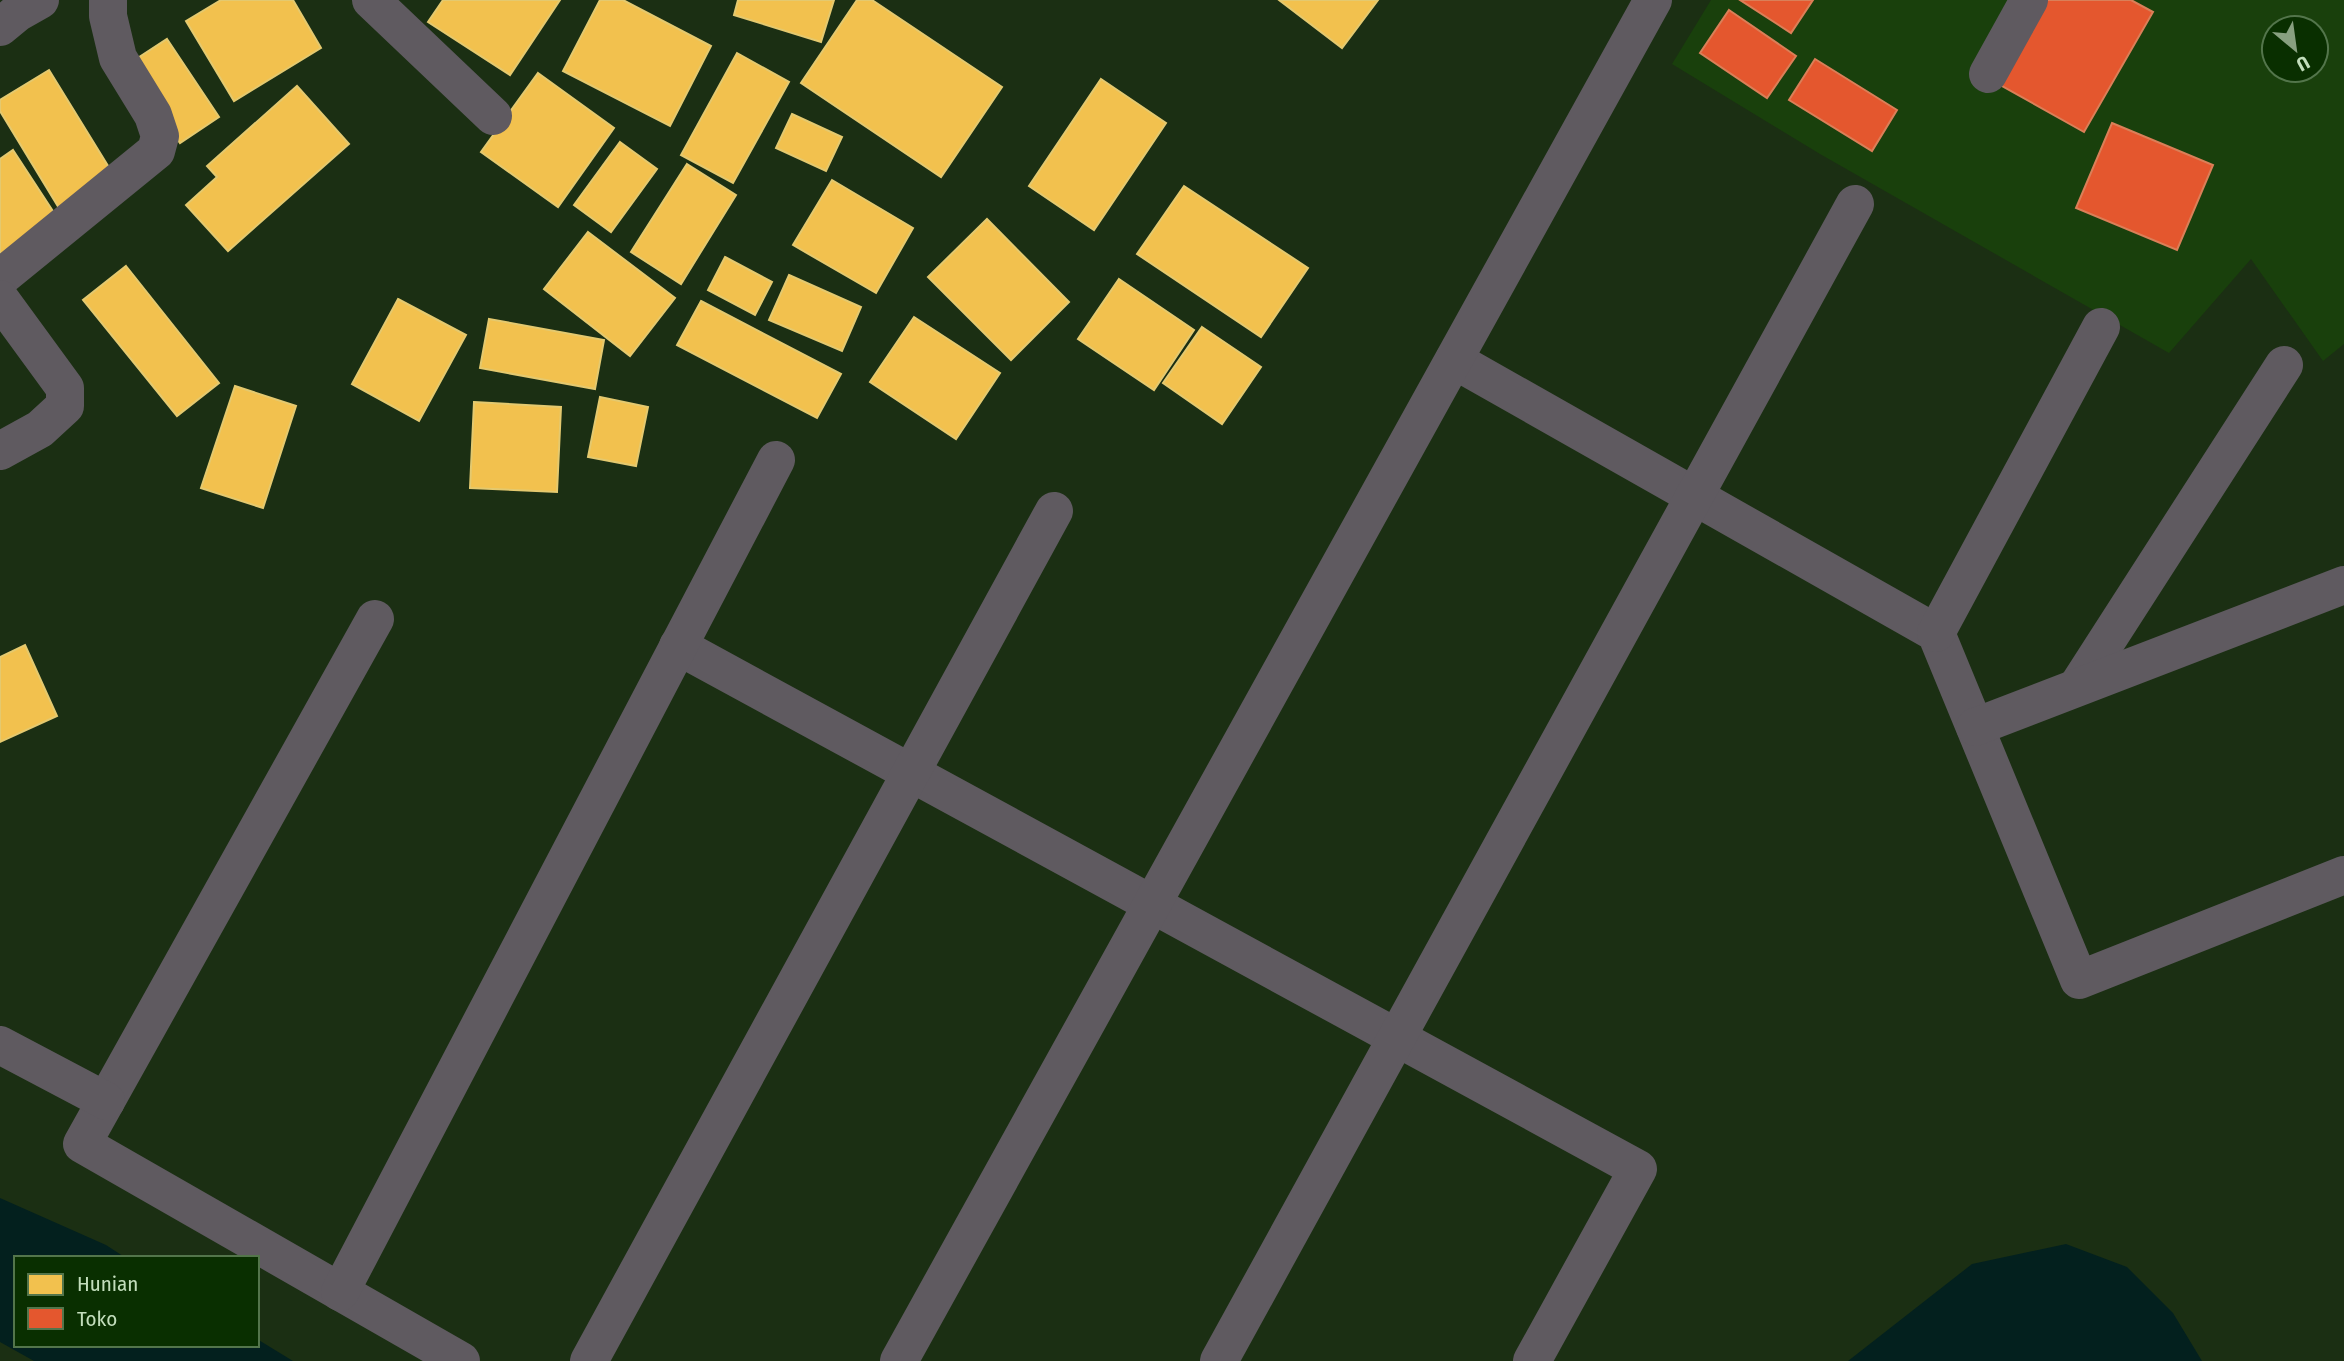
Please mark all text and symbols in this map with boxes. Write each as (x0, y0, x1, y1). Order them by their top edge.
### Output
north arrow (2260, 14, 2330, 84)
text: U (2293, 51, 2313, 76)
legend (14, 1256, 259, 1347)
text: Hunian (77, 1271, 138, 1297)
text: Toko (77, 1306, 117, 1332)

